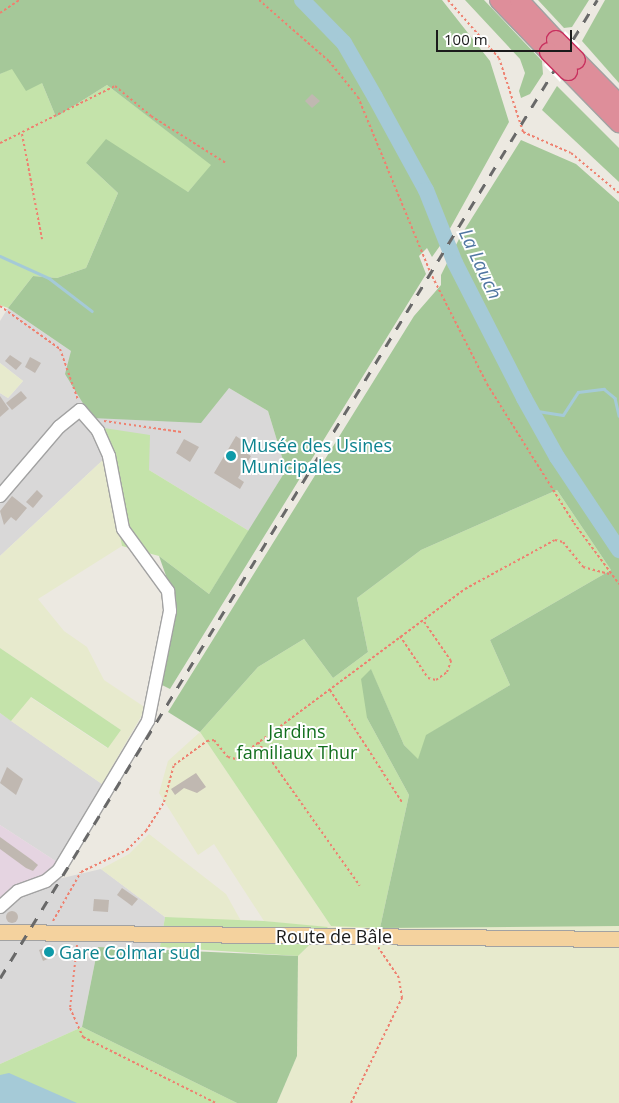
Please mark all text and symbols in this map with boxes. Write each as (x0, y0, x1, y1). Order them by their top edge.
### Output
scale bar (439, 20, 575, 52)
text: 100 m (444, 29, 488, 49)
water label: La Lauch (454, 225, 506, 303)
place label: Musée des Usines Municipales (241, 435, 392, 478)
marker: Musée des Usines Municipales (225, 450, 237, 462)
park label: Jardins familiaux Thur (237, 721, 357, 764)
street label: Route de Bâle (276, 925, 392, 947)
place label: Gare Colmar sud (59, 941, 200, 963)
marker: Gare Colmar sud (43, 946, 55, 958)

